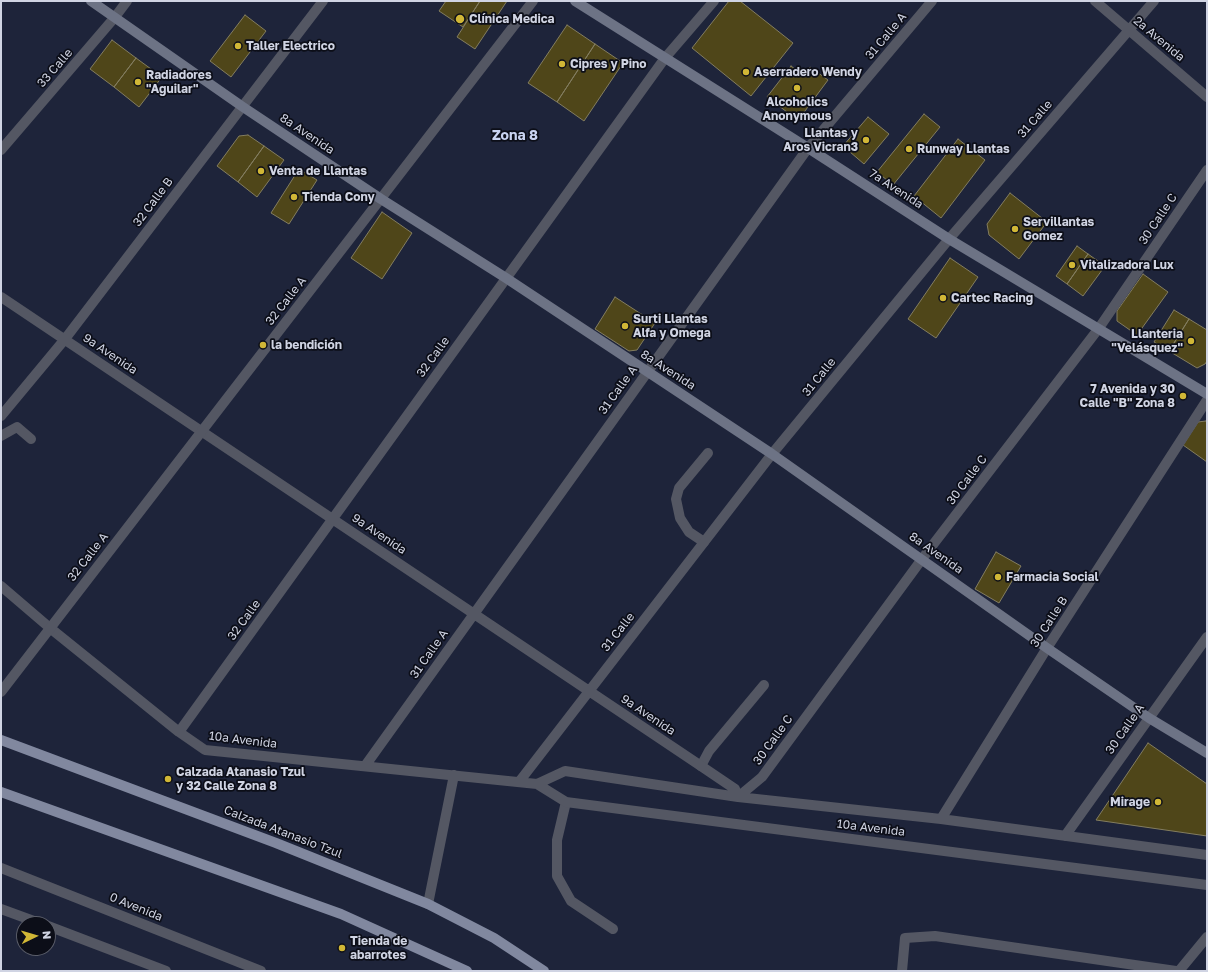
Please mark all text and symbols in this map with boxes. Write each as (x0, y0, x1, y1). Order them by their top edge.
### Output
street label: 31 Calle A (862, 10, 910, 62)
place label: Clínica Medica (469, 12, 555, 26)
marker: Clínica Medica (454, 13, 466, 25)
street label: 2a Avenida (1131, 13, 1187, 65)
place label: Taller Electrico (246, 39, 335, 53)
marker: Taller Electrico (233, 41, 243, 51)
street label: 33 Calle (34, 46, 76, 90)
place label: Cipres y Pino (570, 57, 646, 71)
marker: Cipres y Pino (557, 59, 567, 69)
place label: Aserradero Wendy (754, 65, 862, 79)
marker: Aserradero Wendy (741, 67, 751, 77)
place label: Radiadores "Aguilar" (146, 68, 212, 96)
marker: Radiadores "Aguilar" (133, 77, 143, 87)
marker: Alcoholics Anonymous (792, 83, 802, 93)
place label: Alcoholics Anonymous (763, 95, 831, 123)
street label: 31 Calle (1015, 97, 1055, 141)
street label: 8a Avenida (277, 111, 337, 157)
place label: Llantas y Aros Vicran3 (783, 126, 858, 154)
district label: Zona 8 (492, 128, 538, 144)
marker: Llantas y Aros Vicran3 (861, 135, 871, 145)
place label: Runway Llantas (917, 142, 1010, 156)
marker: Runway Llantas (904, 144, 914, 154)
place label: Venta de Llantas (269, 164, 367, 178)
marker: Venta de Llantas (256, 166, 266, 176)
street label: 7a Avenida (866, 166, 926, 212)
street label: 32 Calle B (130, 175, 176, 229)
place label: Tienda Cony (302, 190, 375, 204)
street label: 30 Calle C (1136, 191, 1180, 247)
marker: Tienda Cony (289, 192, 299, 202)
place label: Servillantas Gomez (1023, 215, 1094, 243)
marker: Servillantas Gomez (1010, 224, 1020, 234)
place label: Vitalizadora Lux (1080, 258, 1174, 272)
marker: Vitalizadora Lux (1067, 260, 1077, 270)
street label: 32 Calle A (263, 274, 309, 328)
place label: Cartec Racing (951, 291, 1033, 305)
marker: Cartec Racing (938, 293, 948, 303)
place label: Surti Llantas Alfa y Omega (633, 312, 711, 340)
marker: Surti Llantas Alfa y Omega (620, 321, 630, 331)
place label: Llanteria "Velásquez" (1111, 327, 1183, 355)
street label: 9a Avenida (80, 331, 140, 377)
street label: 32 Calle (414, 334, 452, 380)
marker: Llanteria "Velásquez" (1186, 336, 1196, 346)
place label: la bendición (271, 338, 342, 352)
marker: la bendición (258, 340, 268, 350)
street label: 8a Avenida (638, 347, 698, 393)
street label: 31 Calle (799, 355, 839, 399)
street label: 31 Calle A (596, 363, 640, 417)
place label: 7 Avenida y 30 Calle "B" Zona 8 (1080, 382, 1175, 410)
marker: 7 Avenida y 30 Calle "B" Zona 8 (1178, 391, 1188, 401)
street label: 30 Calle C (944, 452, 990, 508)
street label: 9a Avenida (349, 511, 409, 557)
street label: 8a Avenida (906, 529, 966, 577)
street label: 32 Calle A (65, 530, 111, 584)
place label: Farmacia Social (1006, 570, 1099, 584)
marker: Farmacia Social (993, 572, 1003, 582)
street label: 30 Calle B (1027, 594, 1071, 650)
street label: 32 Calle (225, 597, 263, 643)
street label: 31 Calle (598, 610, 638, 654)
street label: 31 Calle A (407, 627, 451, 681)
street label: 9a Avenida (618, 692, 678, 738)
street label: 30 Calle A (1102, 701, 1148, 757)
street label: 30 Calle C (750, 712, 796, 768)
street label: 10a Avenida (208, 729, 278, 751)
place label: Calzada Atanasio Tzul y 32 Calle Zona 8 (176, 765, 305, 793)
marker: Calzada Atanasio Tzul y 32 Calle Zona 8 (163, 774, 173, 784)
place label: Mirage (1110, 795, 1150, 809)
marker: Mirage (1153, 797, 1163, 807)
street label: Calzada Atanasio Tzul (222, 803, 344, 861)
street label: 10a Avenida (836, 817, 906, 839)
street label: 0 Avenida (107, 890, 165, 924)
north arrow (16, 916, 56, 956)
text: N (41, 930, 54, 940)
place label: Tienda de abarrotes (350, 934, 407, 962)
marker: Tienda de abarrotes (337, 943, 347, 953)

